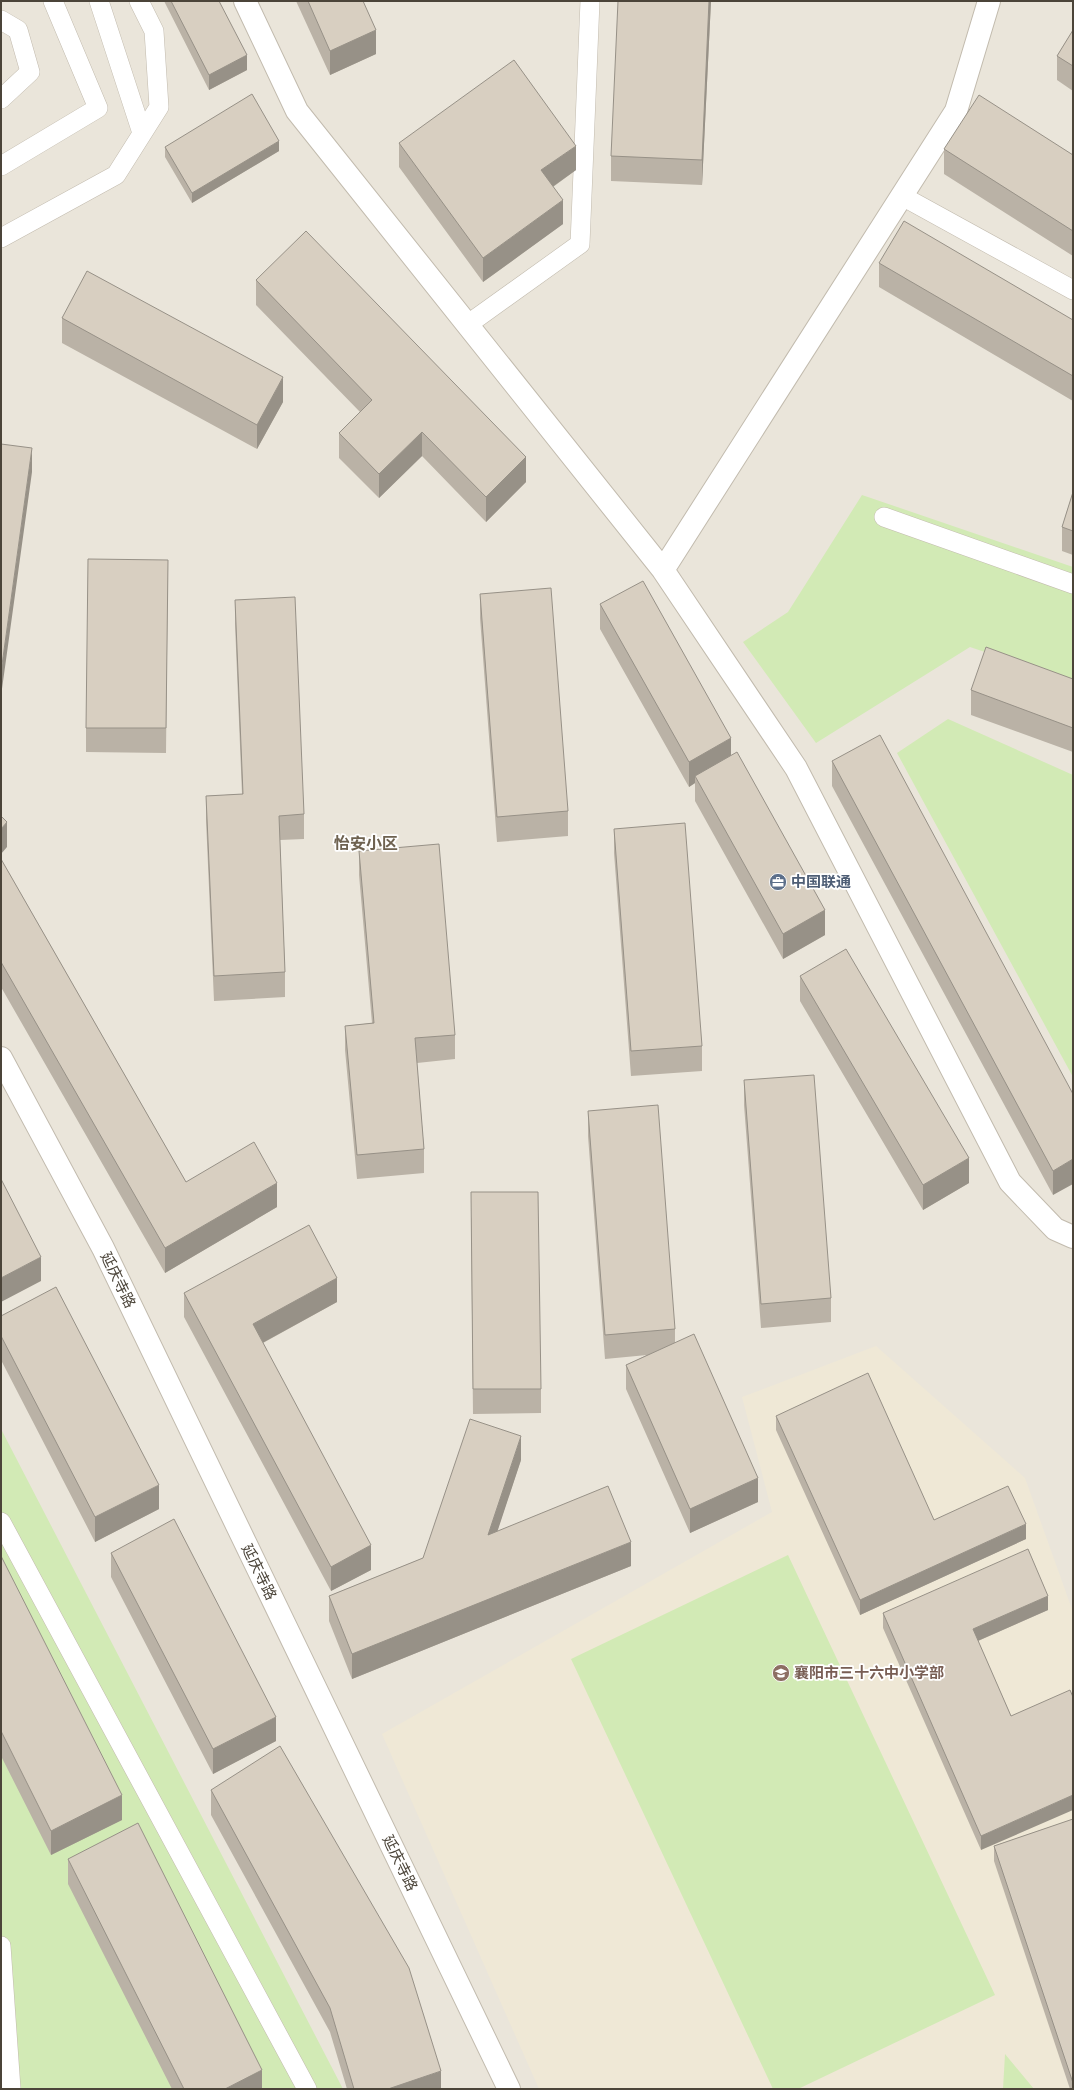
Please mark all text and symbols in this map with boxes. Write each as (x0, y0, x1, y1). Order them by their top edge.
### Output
district label: 怡安小区 (334, 832, 398, 855)
place label: 中国联通 (791, 871, 851, 893)
office icon: 中国联通 (768, 872, 788, 892)
street label: 延庆寺路 (95, 1248, 141, 1312)
street label: 延庆寺路 (236, 1540, 282, 1604)
place label: 襄阳市三十六中小学部 (794, 1662, 944, 1684)
school or university icon: 襄阳市三十六中小学部 (771, 1663, 791, 1683)
street label: 延庆寺路 (377, 1831, 423, 1895)

